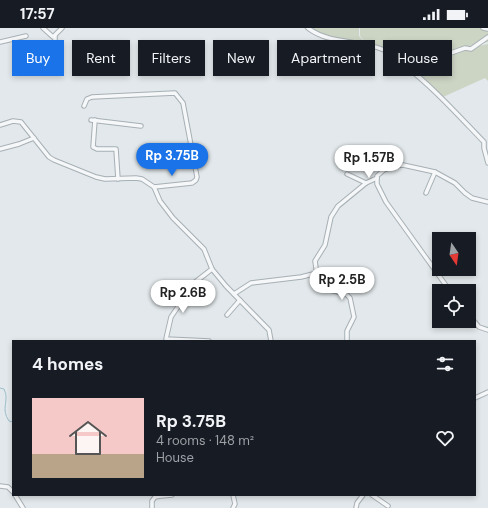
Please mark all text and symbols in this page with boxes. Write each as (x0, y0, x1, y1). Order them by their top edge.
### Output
text: 17:57 (20, 4, 55, 24)
chip: Buy (12, 40, 64, 76)
chip: Rent (72, 40, 130, 76)
chip: Filters (138, 40, 205, 76)
chip: New (213, 40, 269, 76)
chip: Apartment (277, 40, 375, 76)
chip: House (383, 40, 452, 76)
pin: Rp 3.75B (131, 143, 213, 177)
pin: Rp 1.57B (328, 145, 410, 179)
text: Rp 3.75B (145, 147, 199, 164)
text: Rp 1.57B (343, 149, 395, 166)
north arrow (432, 232, 476, 276)
map controls (432, 232, 476, 328)
pin: Rp 2.5B (305, 267, 379, 301)
text: Rp 2.5B (319, 271, 365, 288)
pin: Rp 2.6B (146, 280, 220, 314)
text: Rp 2.6B (160, 284, 206, 301)
button: locate (432, 284, 476, 328)
text: 4 homes (32, 353, 103, 375)
icon: filters (434, 353, 456, 375)
text: Rp 3.75B (156, 410, 226, 432)
icon: home (64, 414, 112, 462)
icon: heart (434, 427, 456, 449)
text: 4 rooms · 148 m² (156, 432, 254, 449)
text: House (156, 449, 194, 466)

